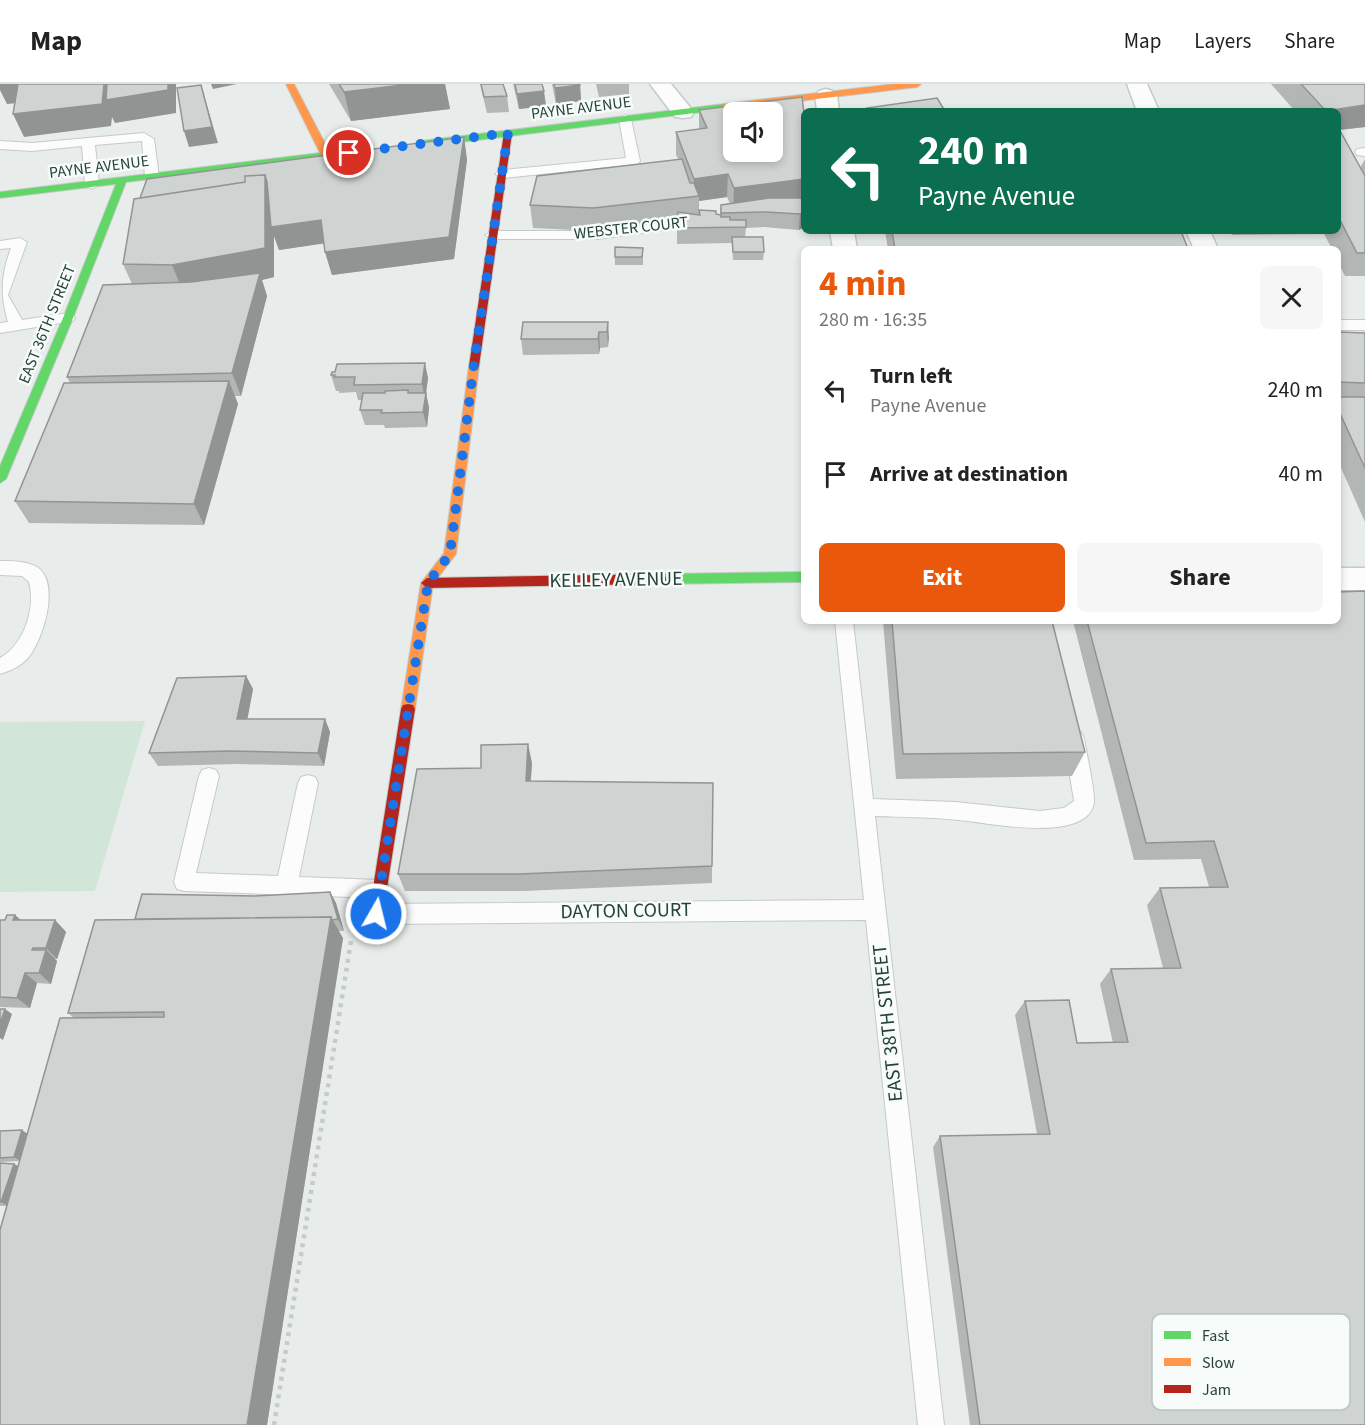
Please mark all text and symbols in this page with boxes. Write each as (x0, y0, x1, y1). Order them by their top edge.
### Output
text: Map (30, 21, 82, 61)
text: Map (1124, 26, 1161, 56)
text: Layers (1194, 26, 1251, 56)
text: Share (1284, 26, 1335, 56)
street label: PAYNE AVENUE (530, 91, 632, 125)
map controls (723, 102, 783, 162)
button: sound (723, 102, 783, 162)
text: 240 m (918, 121, 1029, 181)
pin (323, 127, 374, 178)
icon: left (819, 132, 897, 210)
icon: arrive (332, 136, 365, 169)
street label: PAYNE AVENUE (48, 150, 150, 184)
text: Payne Avenue (918, 177, 1075, 216)
street label: WEBSTER COURT (573, 211, 690, 245)
text: 4 min (819, 258, 907, 309)
street label: EAST 36TH STREET (13, 261, 81, 387)
button: close (1260, 266, 1323, 329)
text: 280 m · 16:35 (819, 306, 927, 334)
text: Turn left (870, 360, 952, 392)
icon: left (819, 374, 852, 407)
text: 240 m (1268, 374, 1323, 406)
text: Payne Avenue (870, 392, 986, 420)
icon: arrive (819, 458, 852, 491)
text: Arrive at destination (870, 458, 1068, 490)
text: 40 m (1278, 458, 1323, 490)
button: Exit (819, 543, 1065, 612)
button: Share (1077, 543, 1323, 612)
street label: KELLEY AVENUE (549, 565, 683, 595)
position arrow (344, 882, 408, 946)
street label: DAYTON COURT (560, 896, 692, 926)
street label: EAST 38TH STREET (866, 943, 910, 1103)
legend (1152, 1314, 1350, 1410)
text: Fast (1202, 1325, 1230, 1347)
text: Slow (1202, 1352, 1235, 1374)
text: Jam (1202, 1379, 1231, 1401)

